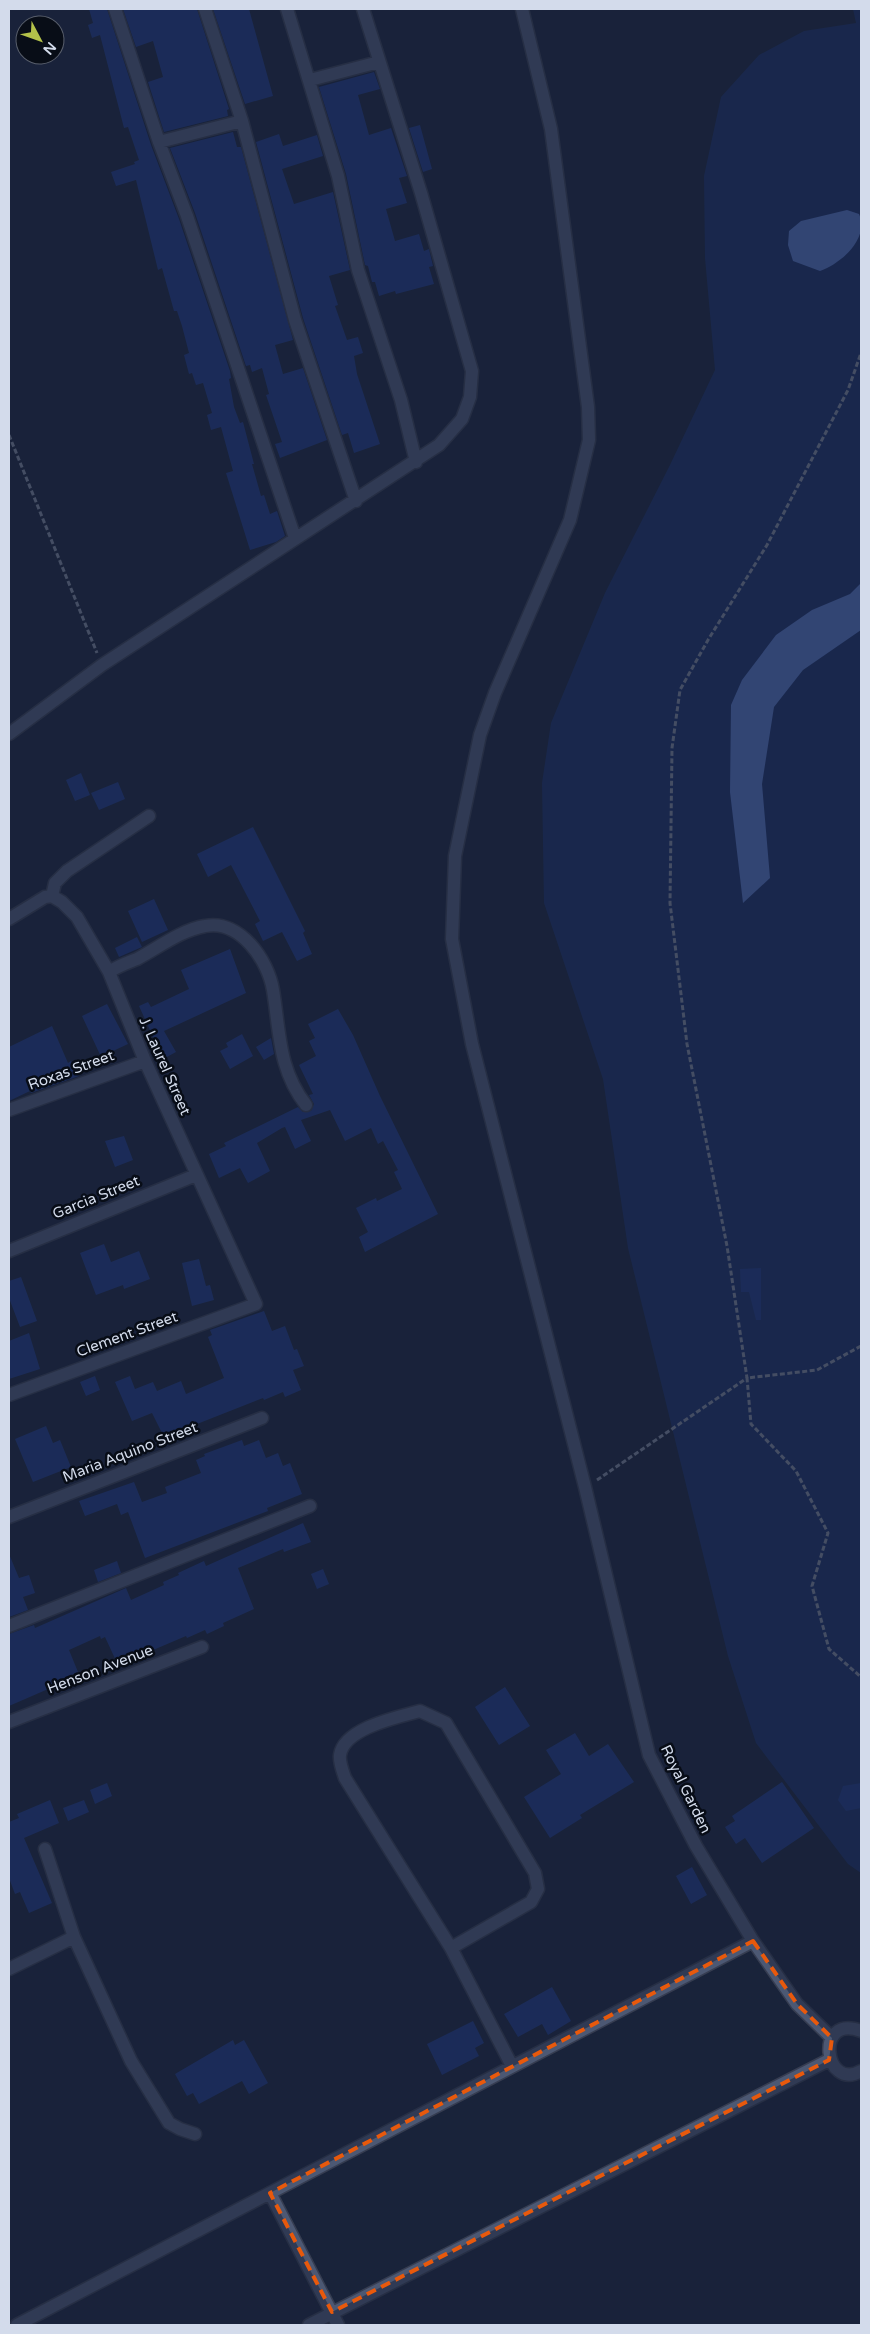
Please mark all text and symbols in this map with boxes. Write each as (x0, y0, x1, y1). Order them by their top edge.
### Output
north arrow (15, 15, 65, 65)
text: N (39, 38, 60, 58)
street label: J. Laurel Street (135, 1014, 195, 1118)
street label: Roxas Street (26, 1046, 117, 1094)
street label: Garcia Street (50, 1171, 142, 1223)
street label: Clement Street (74, 1307, 180, 1361)
street label: Maria Aquino Street (60, 1418, 200, 1486)
street label: Henson Avenue (45, 1641, 155, 1697)
street label: Royal Garden (657, 1742, 715, 1836)

